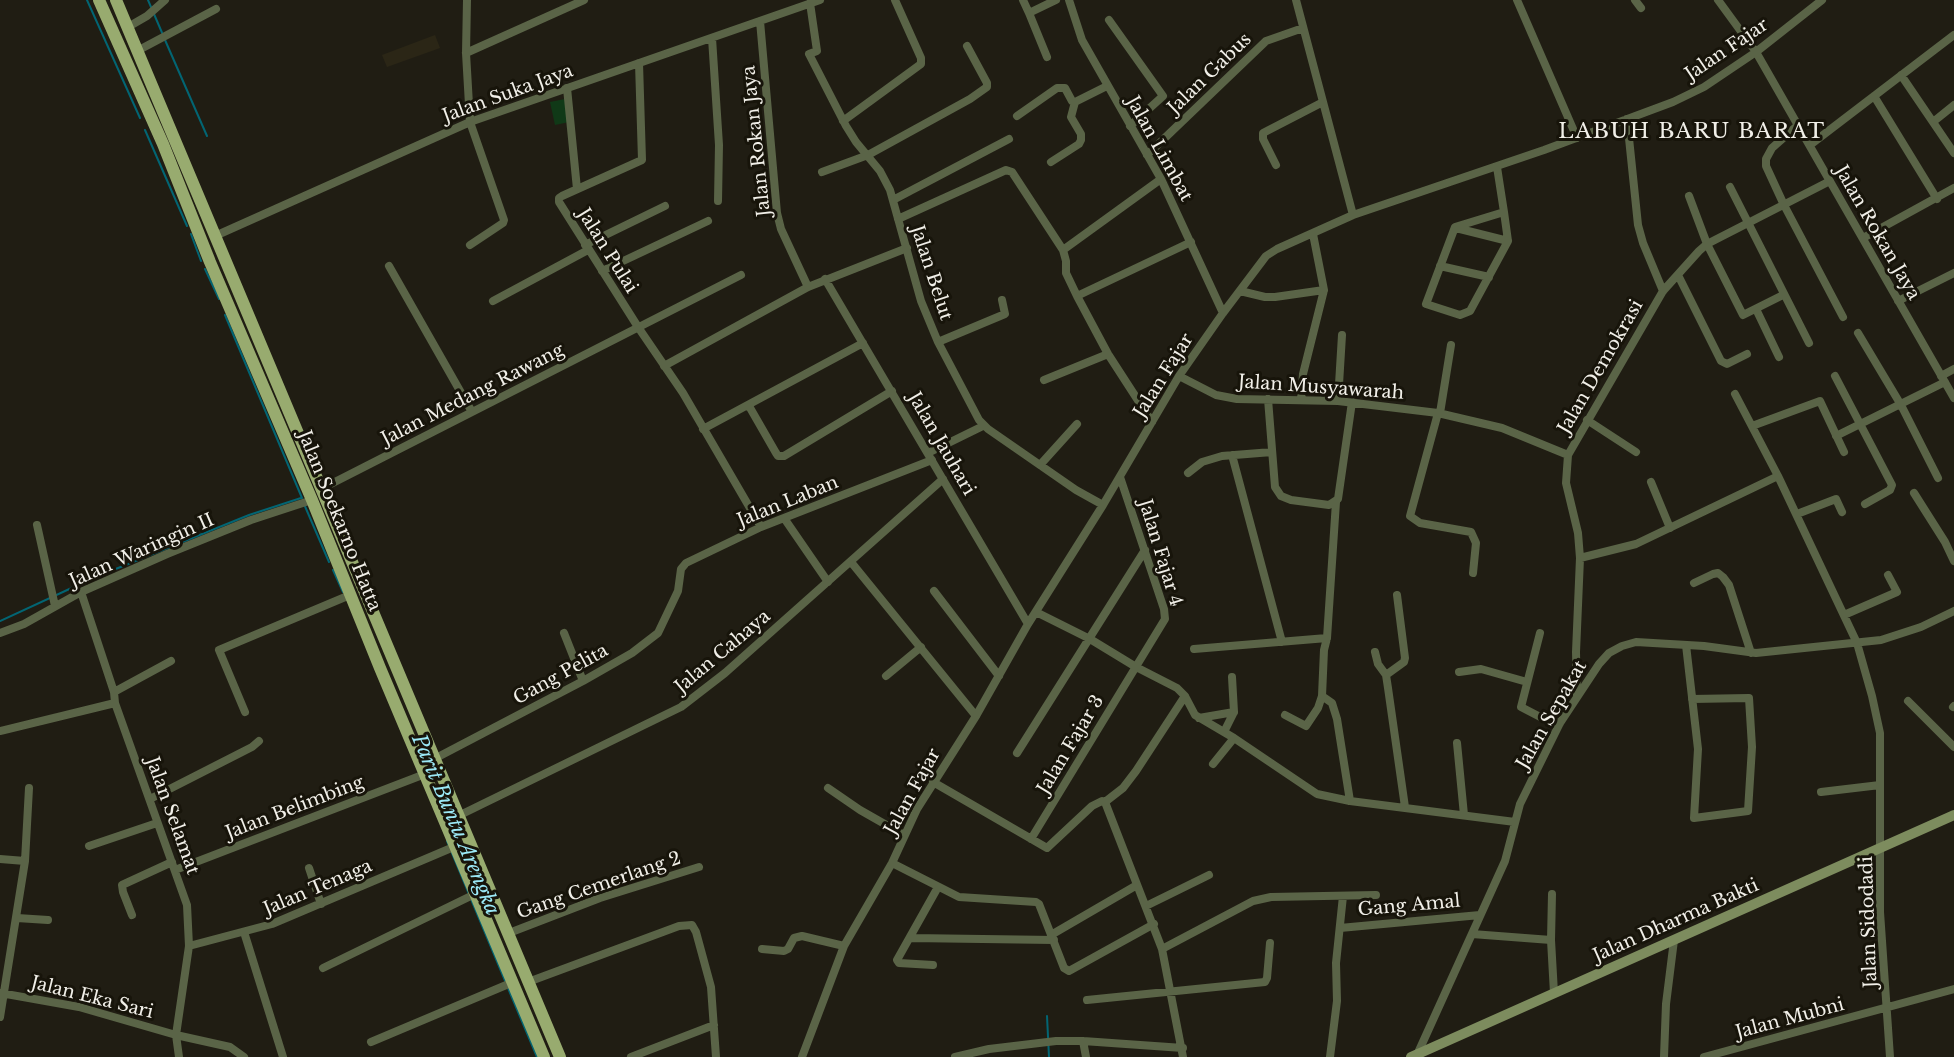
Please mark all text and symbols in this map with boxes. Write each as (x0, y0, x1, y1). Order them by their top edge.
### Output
street label: Jalan Fajar (1681, 14, 1773, 86)
street label: Jalan Gabus (1164, 29, 1256, 119)
street label: Jalan Suka Jaya (440, 60, 576, 128)
street label: Jalan Rokan Jaya (738, 64, 776, 218)
street label: Jalan Limbat (1121, 93, 1197, 205)
district label: LABUH BARU BARAT (1558, 119, 1826, 145)
street label: Jalan Rokan Jaya (1830, 162, 1924, 304)
street label: Jalan Pulai (572, 204, 642, 298)
street label: Jalan Belut (905, 223, 957, 323)
street label: Jalan Demokrasi (1554, 296, 1648, 438)
street label: Jalan Fajar (1130, 330, 1198, 422)
street label: Jalan Medang Rawang (378, 340, 568, 450)
street label: Jalan Musyawarah (1237, 371, 1405, 405)
street label: Jalan Jauhari (903, 389, 979, 499)
street label: Jalan Soekarno Hatta (293, 428, 385, 614)
street label: Jalan Laban (734, 472, 842, 532)
street label: Jalan Fajar 4 (1133, 497, 1187, 609)
street label: Jalan Waringin II (66, 509, 218, 593)
street label: Jalan Cahaya (671, 606, 775, 698)
street label: Gang Pelita (510, 640, 612, 710)
street label: Jalan Sepakat (1512, 657, 1592, 773)
street label: Jalan Fajar 3 (1033, 692, 1109, 798)
water label: Parit Buntu Arengka (406, 731, 504, 919)
street label: Jalan Fajar (880, 745, 946, 839)
street label: Jalan Selamat (141, 754, 203, 878)
street label: Jalan Belimbing (223, 772, 367, 844)
street label: Gang Cemerlang 2 (514, 848, 684, 924)
street label: Jalan Tenaga (260, 855, 376, 921)
street label: Jalan Sidodadi (1856, 856, 1882, 988)
street label: Jalan Dharma Bakti (1590, 875, 1762, 967)
street label: Gang Amal (1357, 891, 1461, 921)
street label: Jalan Eka Sari (29, 972, 155, 1024)
street label: Jalan Mubni (1733, 994, 1847, 1044)

